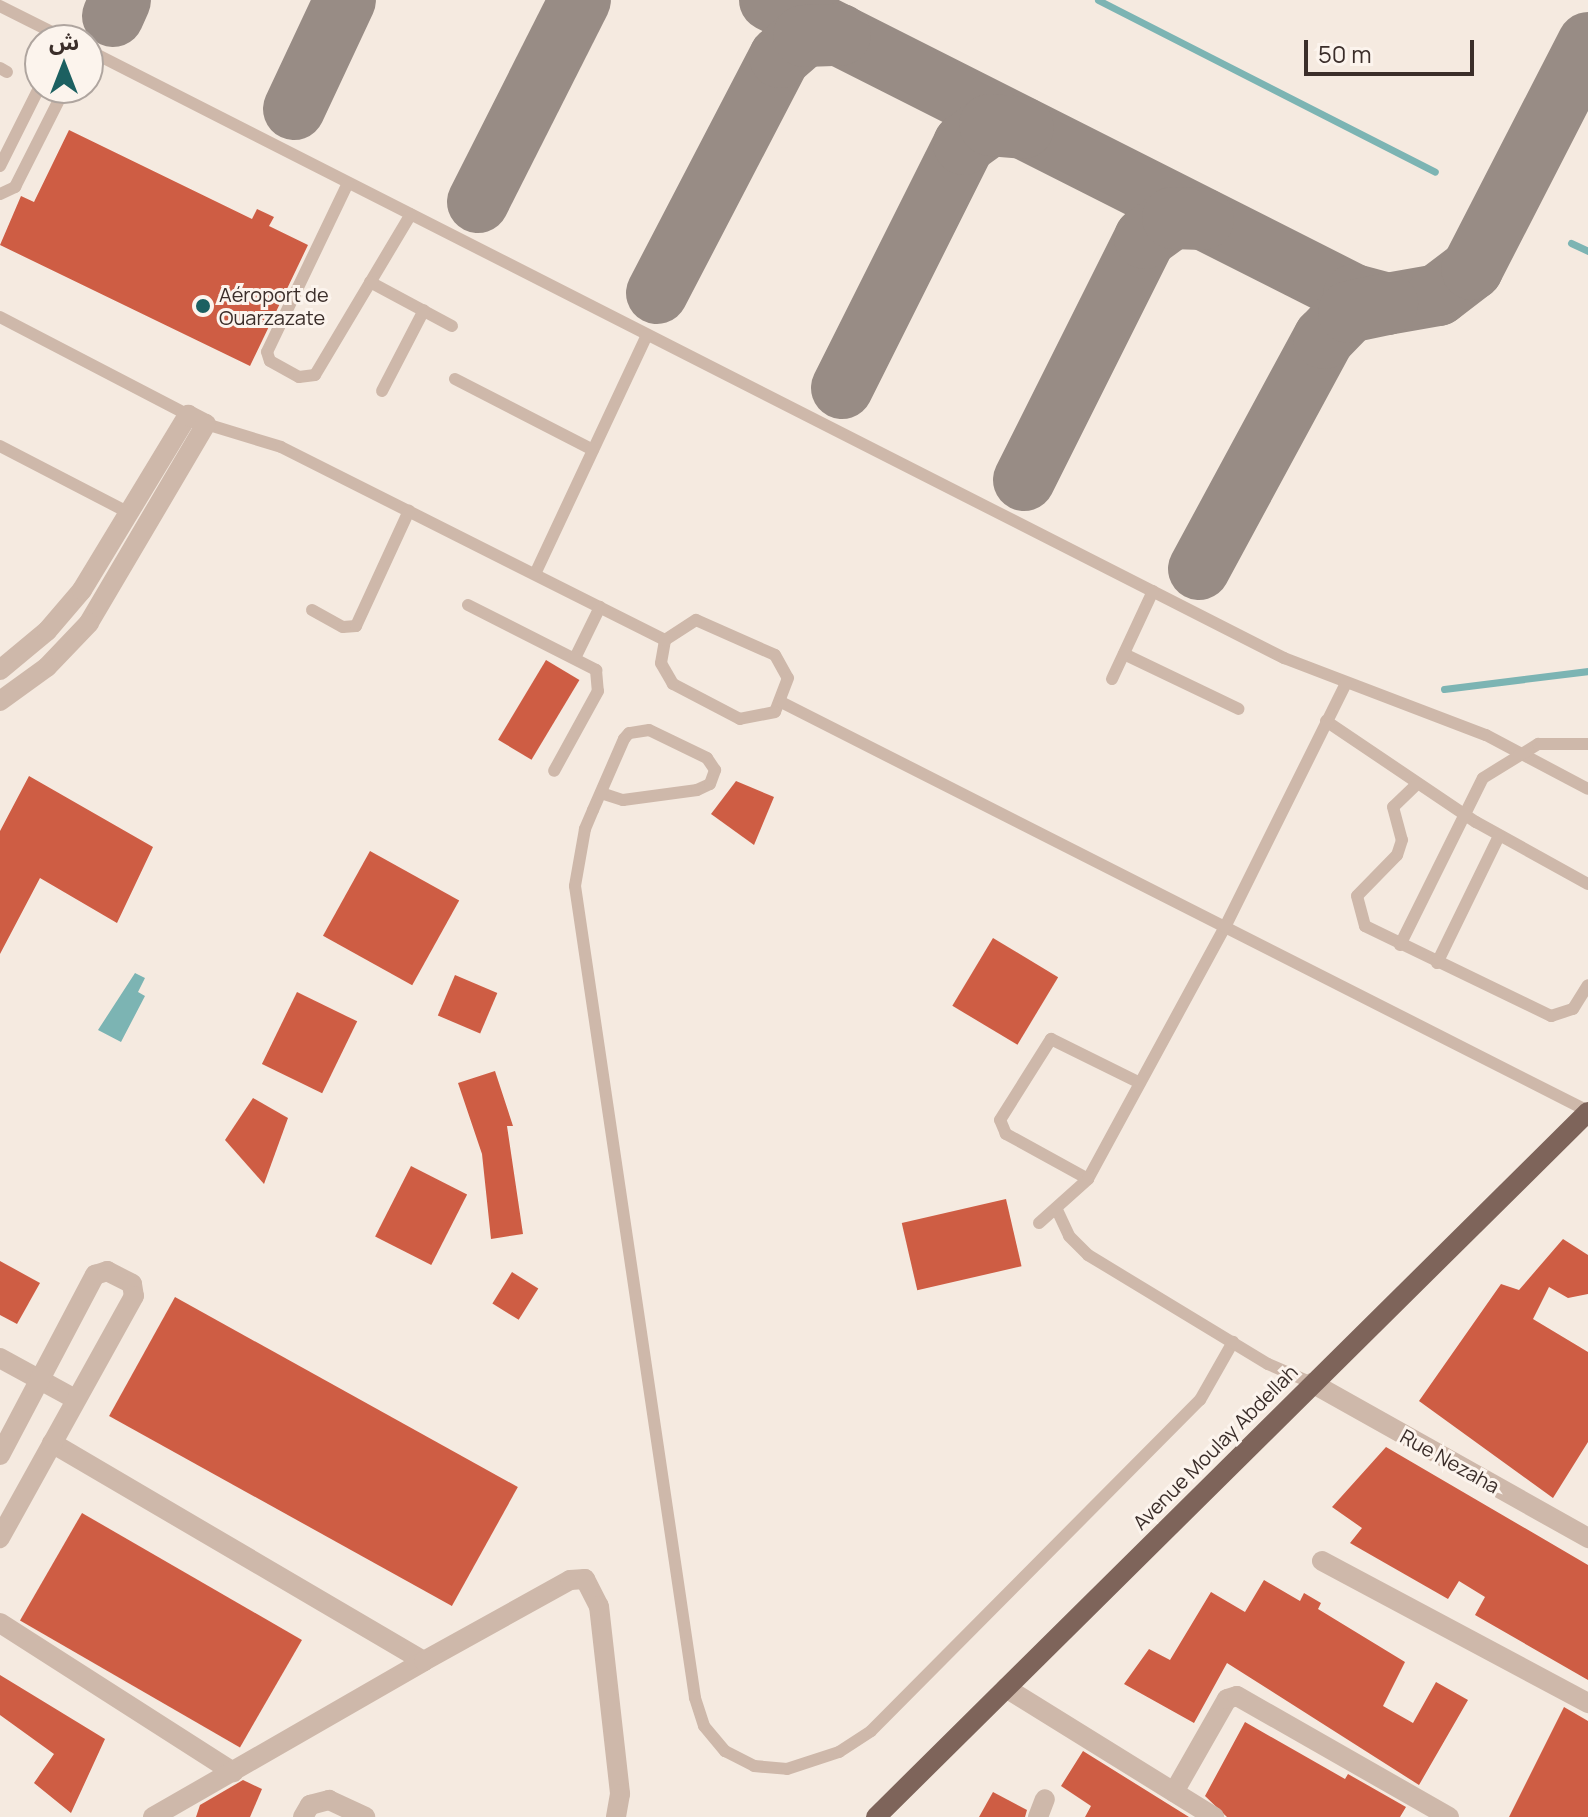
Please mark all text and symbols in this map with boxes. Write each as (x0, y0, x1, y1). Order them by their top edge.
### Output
north arrow (24, 24, 104, 104)
scale bar (1308, 24, 1478, 74)
text: ش (49, 27, 79, 57)
text: 50 m (1318, 37, 1372, 70)
place label: Aéroport de Ouarzazate (219, 282, 329, 329)
marker: Aéroport de Ouarzazate (194, 297, 212, 315)
street label: Avenue Moulay Abdellah (1128, 1360, 1302, 1534)
street label: Rue Nezaha (1396, 1424, 1504, 1498)

